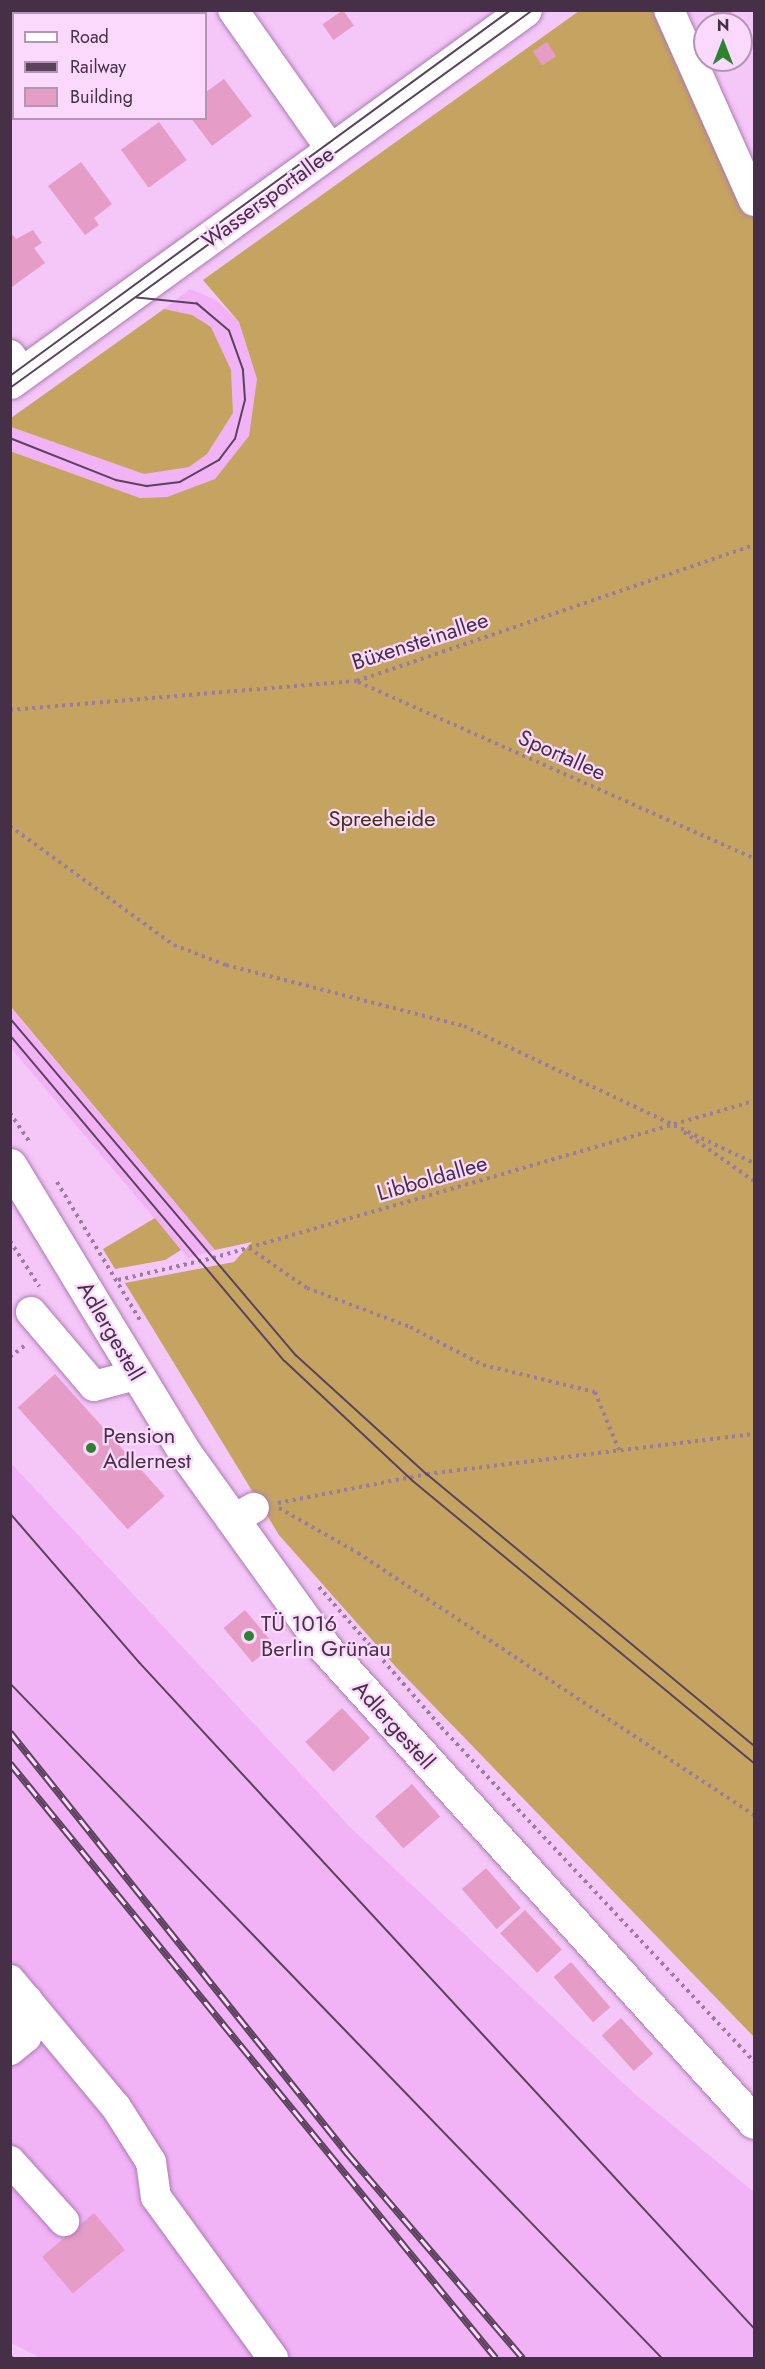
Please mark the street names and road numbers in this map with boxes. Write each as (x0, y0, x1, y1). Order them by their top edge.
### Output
street label: Wassersportallee (197, 140, 339, 254)
street label: Büxensteinallee (349, 607, 491, 675)
street label: Sportallee (514, 724, 610, 786)
street label: Libboldallee (374, 1150, 490, 1206)
street label: Adlergestell (72, 1277, 150, 1385)
street label: Adlergestell (347, 1675, 441, 1775)

